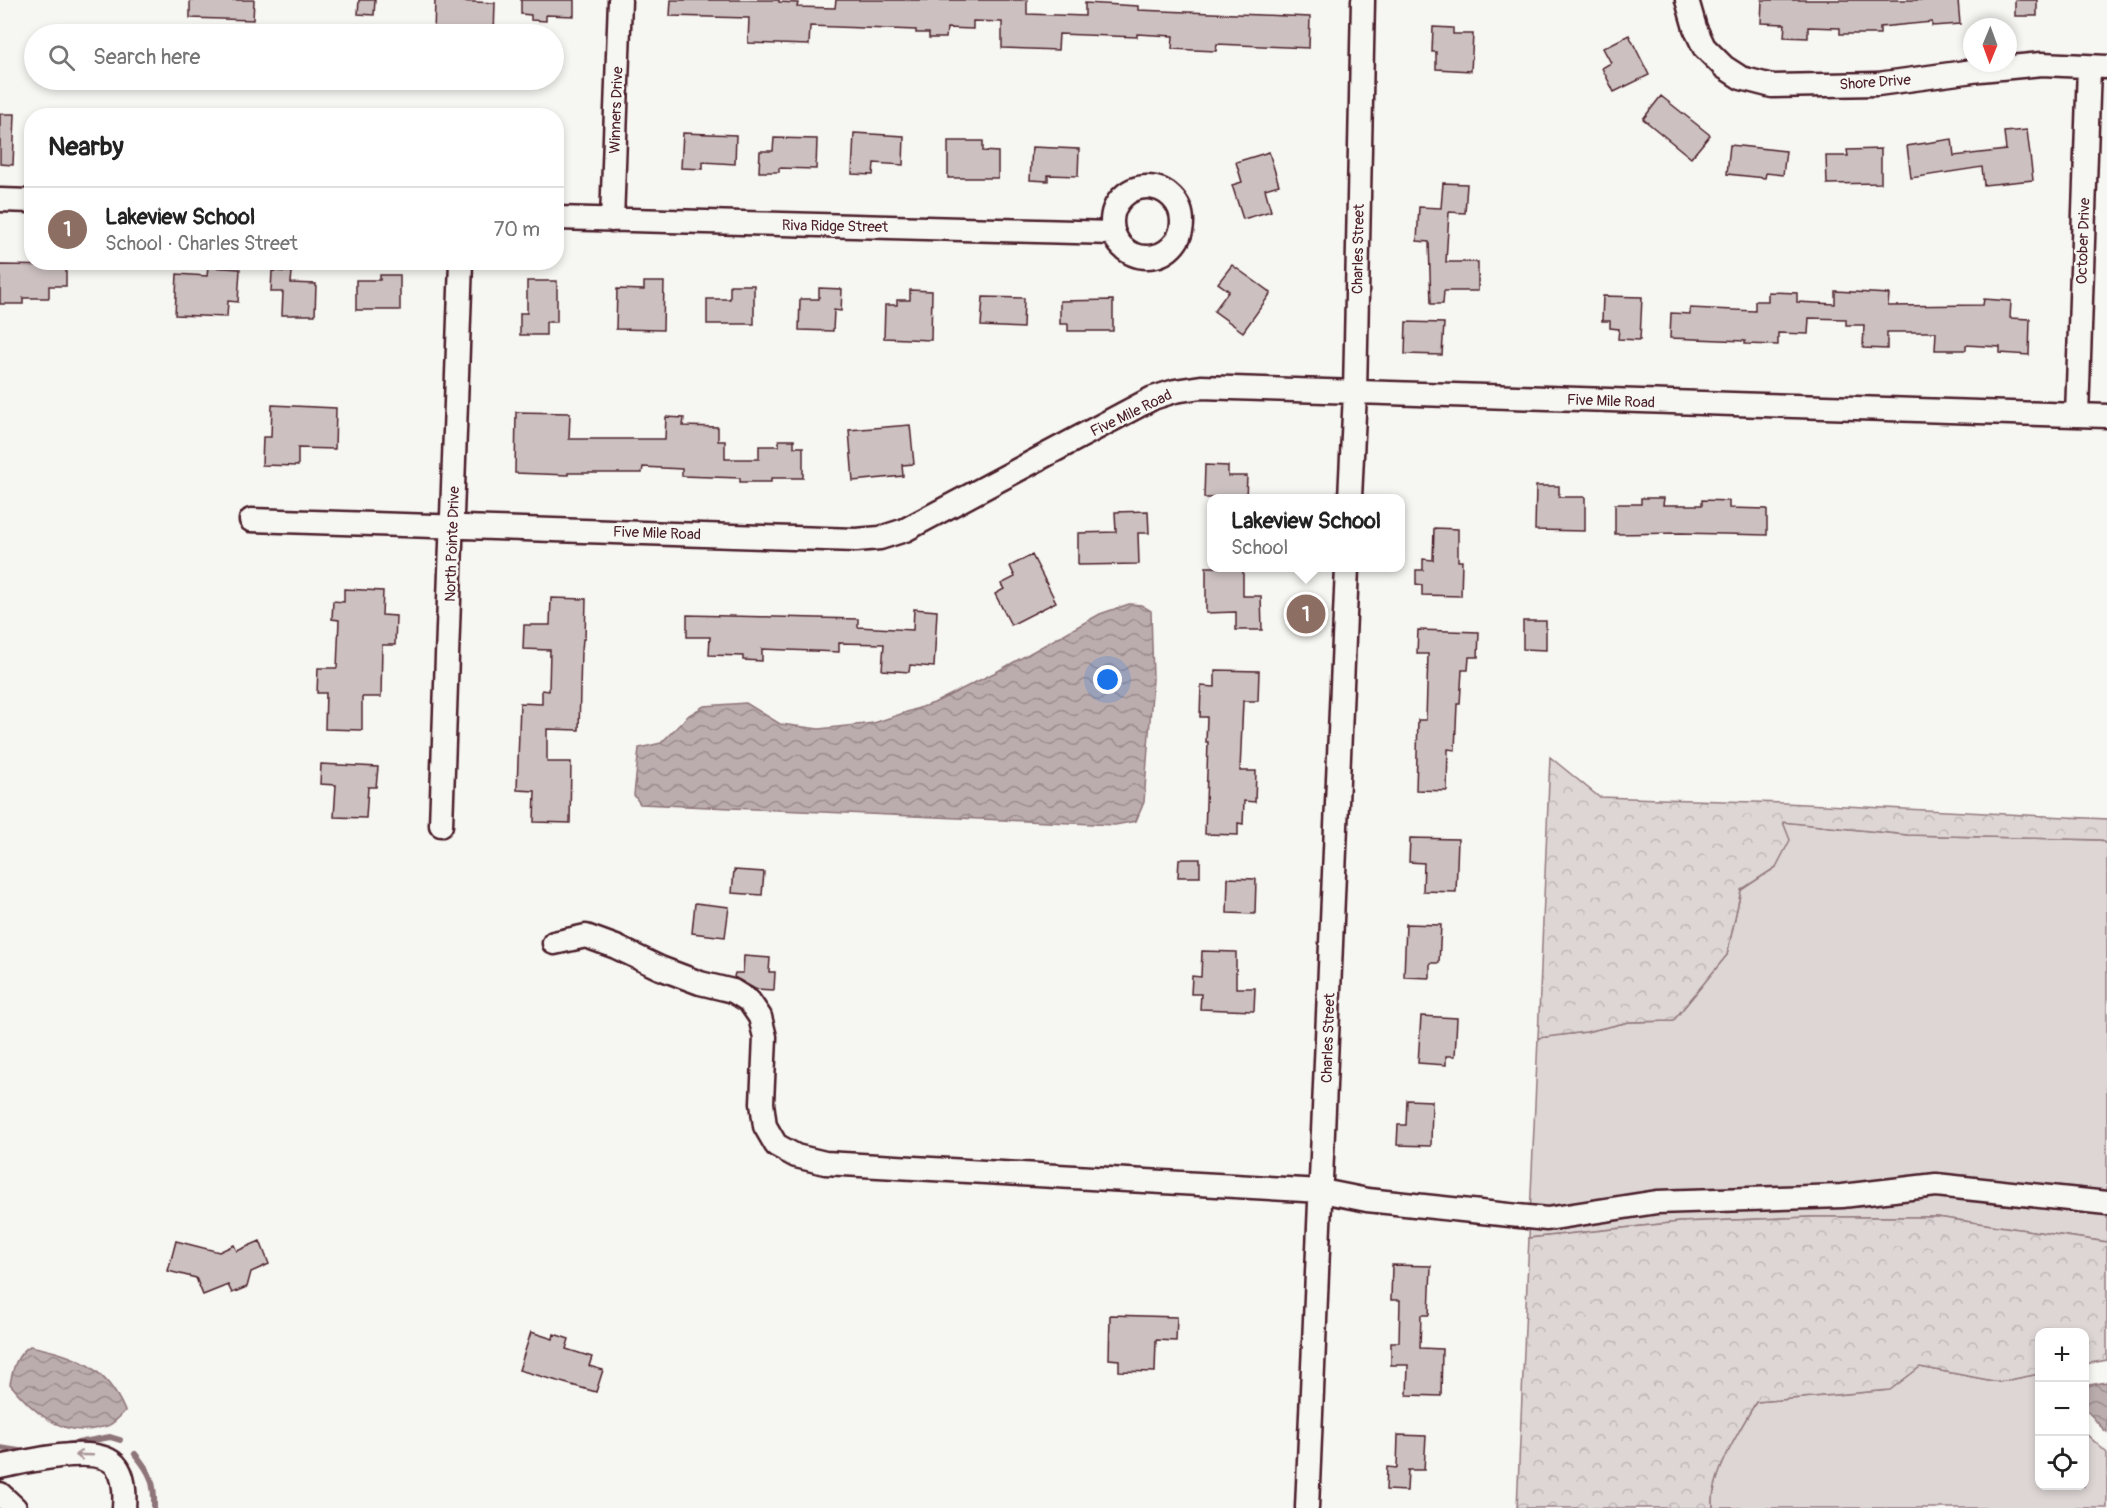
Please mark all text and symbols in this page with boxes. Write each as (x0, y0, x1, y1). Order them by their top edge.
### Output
north arrow (1963, 18, 2017, 72)
search box (24, 24, 564, 90)
icon: search (45, 41, 78, 74)
text: Search here (93, 43, 200, 71)
street label: Winners Drive (605, 66, 628, 154)
street label: Shore Drive (1839, 70, 1912, 94)
text: Nearby (48, 131, 124, 163)
street label: October Drive (2072, 197, 2095, 285)
text: Lakeview School (105, 203, 255, 231)
street label: Charles Street (1348, 203, 1369, 294)
street label: Riva Ridge Street (782, 216, 889, 237)
text: 1 (64, 217, 71, 242)
text: 70 m (494, 217, 540, 242)
text: School · Charles Street (105, 231, 298, 256)
street label: Five Mile Road (1087, 386, 1175, 441)
street label: Five Mile Road (1567, 390, 1655, 413)
street label: North Pointe Drive (441, 485, 464, 602)
popup (1207, 494, 1405, 572)
text: Lakeview School (1231, 507, 1381, 535)
street label: Five Mile Road (613, 522, 701, 545)
text: School (1231, 535, 1288, 560)
pin: 1 (1286, 592, 1326, 636)
your location (1093, 665, 1122, 694)
street label: Charles Street (1317, 992, 1340, 1083)
map controls (2035, 1328, 2089, 1490)
button: + (2035, 1328, 2089, 1382)
button: − (2035, 1382, 2089, 1436)
button: locate (2035, 1436, 2089, 1490)
one-way arrow (75, 1449, 95, 1461)

